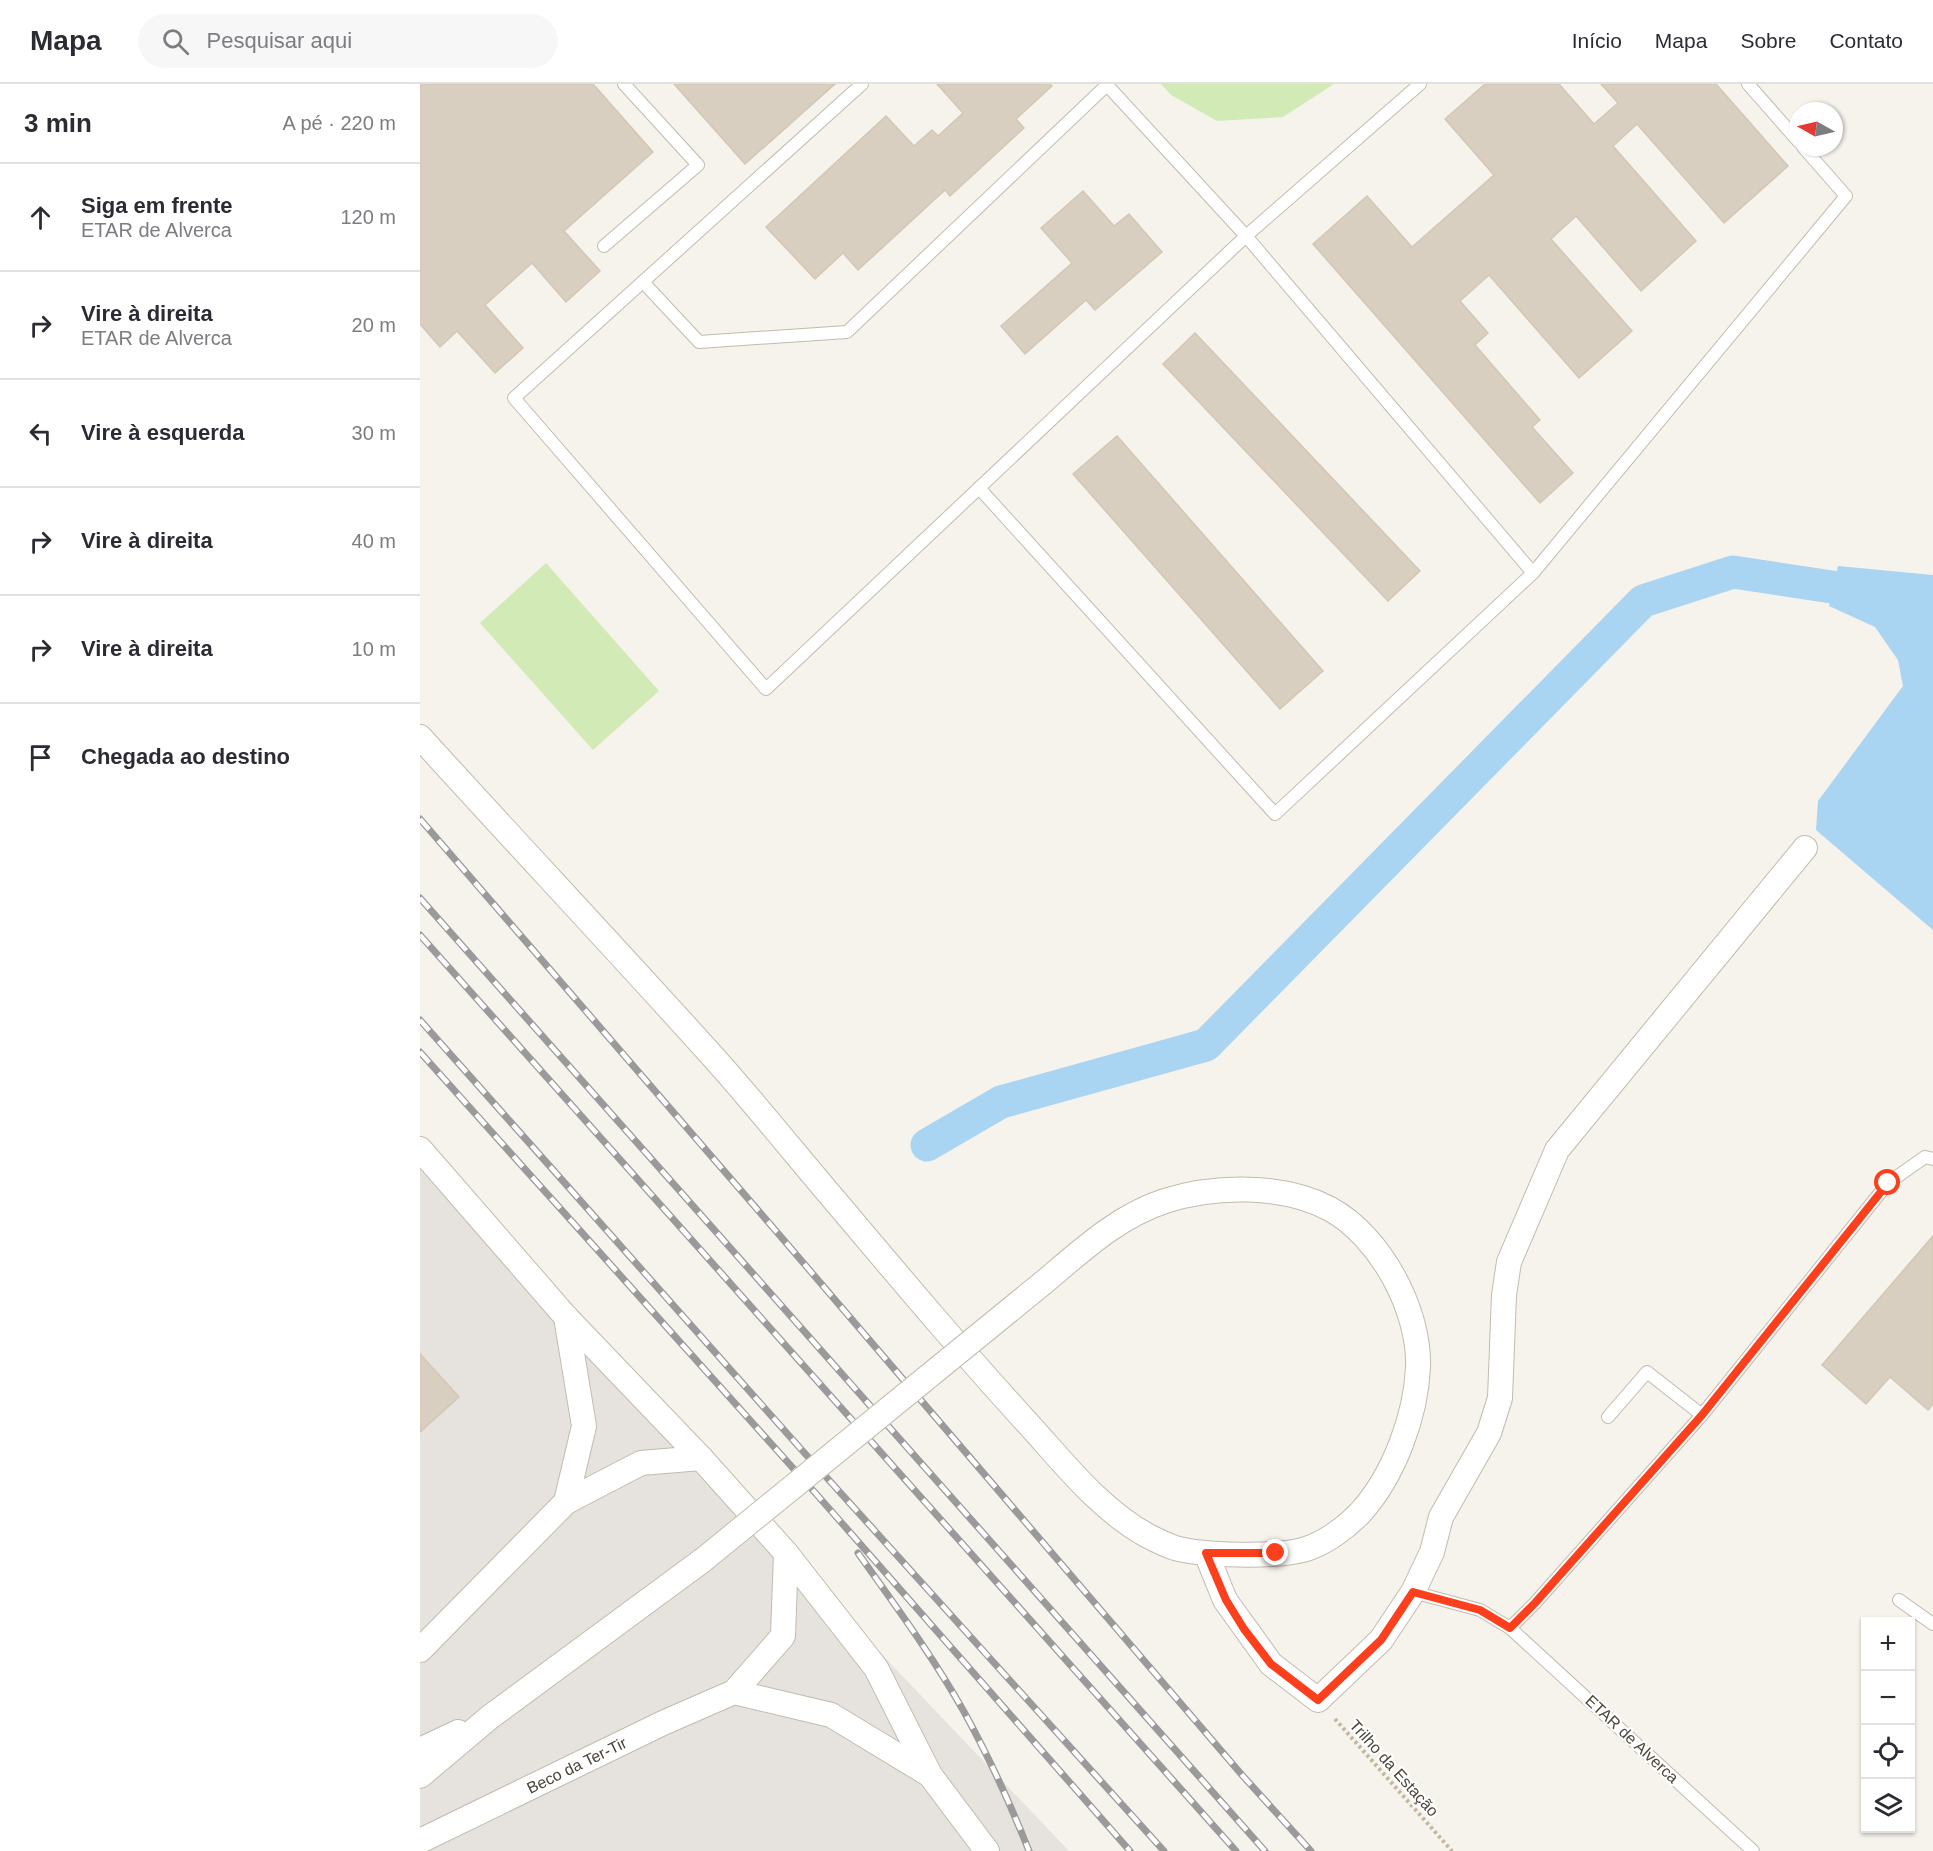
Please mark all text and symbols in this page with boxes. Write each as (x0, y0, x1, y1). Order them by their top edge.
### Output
search box (138, 14, 558, 68)
text: Mapa (30, 25, 102, 56)
icon: search (159, 25, 192, 58)
text: Pesquisar aqui (207, 28, 352, 53)
text: Início (1572, 29, 1622, 52)
text: Mapa (1655, 29, 1707, 52)
text: Sobre (1740, 29, 1796, 52)
text: Contato (1829, 29, 1903, 52)
north arrow (1789, 102, 1843, 156)
text: 3 min (24, 108, 92, 138)
text: A pé · 220 m (283, 112, 396, 134)
text: Siga em frente (81, 193, 233, 218)
icon: ahead (24, 201, 57, 234)
text: 120 m (340, 206, 396, 228)
text: ETAR de Alverca (81, 219, 232, 241)
text: Vire à direita (81, 301, 213, 326)
icon: right (24, 309, 57, 342)
text: 20 m (352, 314, 396, 336)
text: ETAR de Alverca (81, 327, 232, 349)
icon: left (24, 417, 57, 450)
text: Vire à esquerda (81, 420, 244, 445)
text: 30 m (352, 422, 396, 444)
icon: right (24, 525, 57, 558)
text: Vire à direita (81, 528, 213, 553)
text: 40 m (352, 530, 396, 552)
icon: right (24, 633, 57, 666)
text: Vire à direita (81, 636, 213, 661)
text: 10 m (352, 638, 396, 660)
icon: arrive (24, 741, 57, 774)
text: Chegada ao destino (81, 744, 290, 769)
route start (1874, 1169, 1900, 1195)
route end (1262, 1539, 1288, 1565)
map controls (1861, 1617, 1915, 1833)
button: + (1861, 1617, 1915, 1671)
button: − (1861, 1671, 1915, 1725)
street label: ETAR de Alverca (1582, 1692, 1682, 1786)
street label: Trilho da Estação (1346, 1716, 1442, 1820)
button: locate (1861, 1725, 1915, 1779)
street label: Beco da Ter-Tir (524, 1733, 630, 1796)
button: layers (1861, 1779, 1915, 1833)

